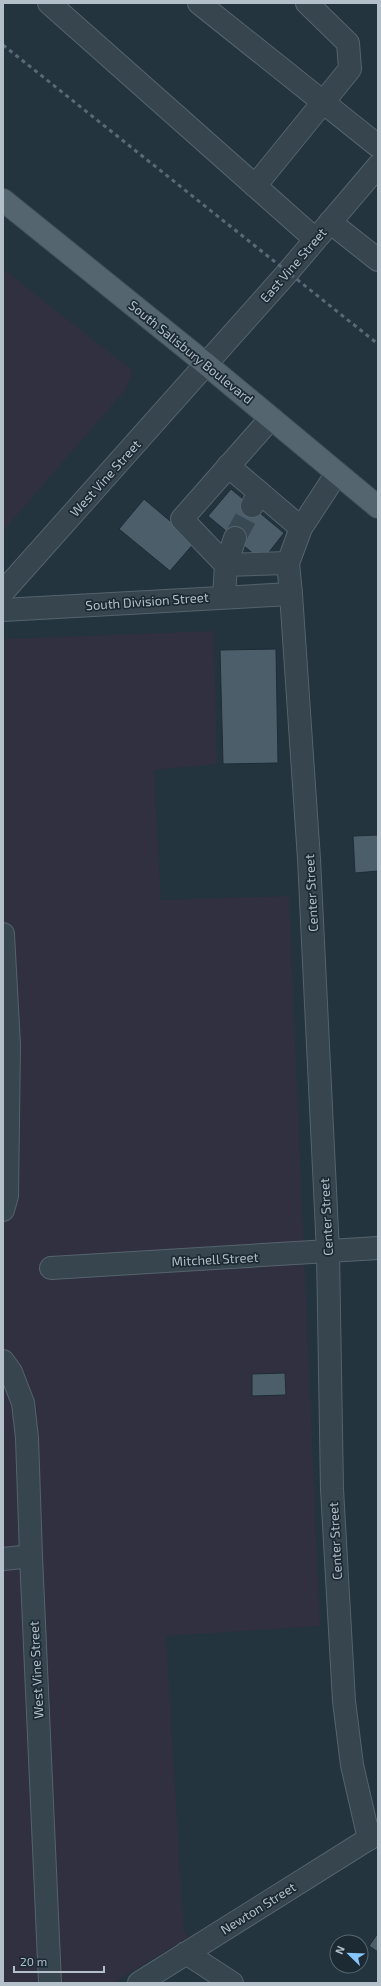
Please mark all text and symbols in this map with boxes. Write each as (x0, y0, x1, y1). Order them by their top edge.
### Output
street label: East Vine Street (256, 225, 330, 305)
street label: South Salisbury Boulevard (126, 297, 256, 407)
street label: West Vine Street (66, 436, 144, 520)
street label: South Division Street (85, 589, 209, 613)
street label: Center Street (301, 854, 321, 932)
street label: Center Street (316, 1178, 336, 1256)
street label: Mitchell Street (171, 1249, 259, 1269)
street label: Center Street (325, 1502, 345, 1580)
street label: West Vine Street (25, 1621, 47, 1719)
street label: Newton Street (217, 1878, 299, 1938)
north arrow (329, 1934, 369, 1974)
text: N (332, 1944, 347, 1956)
scale bar (14, 1948, 104, 1974)
text: 20 m (20, 1954, 47, 1968)

